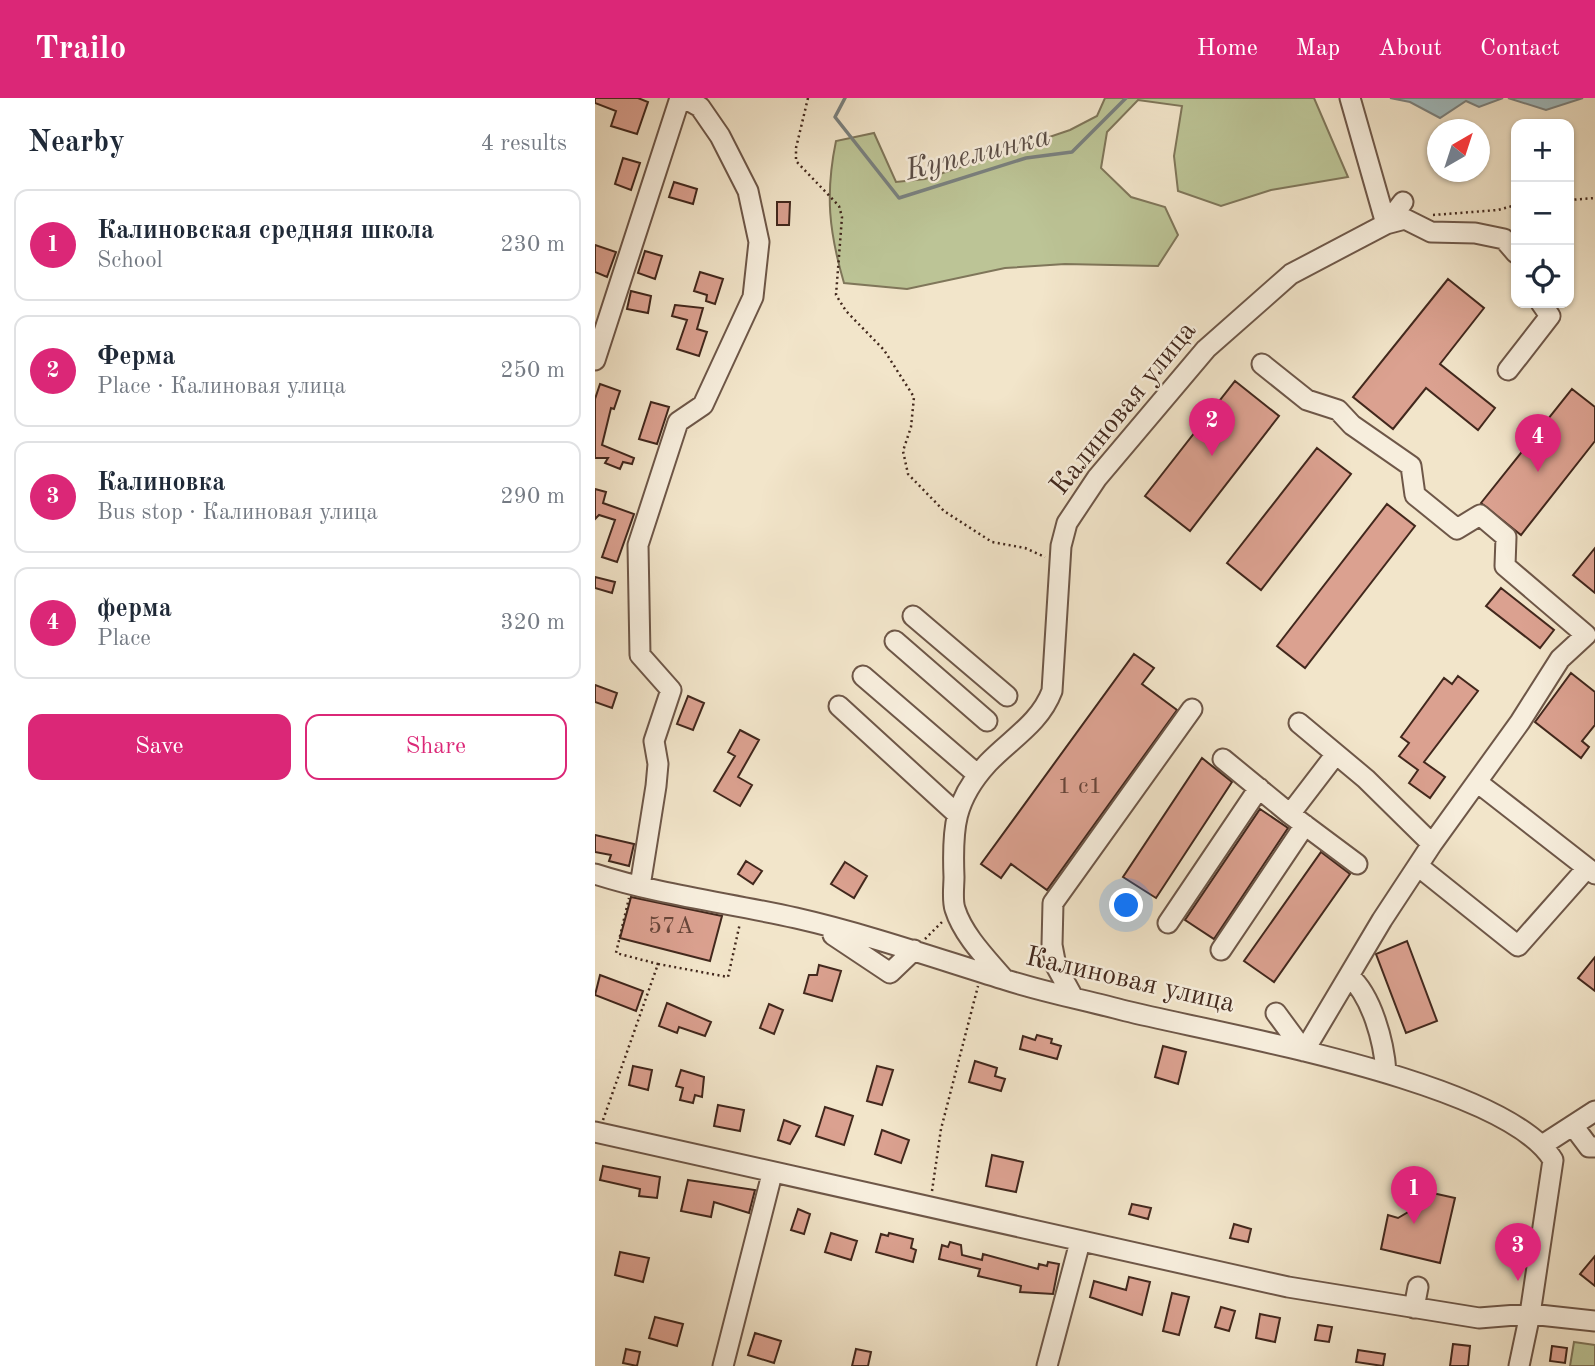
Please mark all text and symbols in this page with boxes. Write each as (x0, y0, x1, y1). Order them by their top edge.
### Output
text: Trailo (35, 33, 126, 66)
text: Home (1197, 37, 1258, 61)
text: Map (1296, 37, 1340, 61)
text: About (1378, 37, 1442, 61)
text: Contact (1480, 37, 1560, 61)
north arrow (1427, 119, 1490, 182)
map controls (1511, 119, 1574, 308)
button: + (1511, 119, 1574, 182)
water label: Купелинка (901, 122, 1054, 187)
text: Nearby (28, 128, 125, 158)
text: 4 results (481, 132, 567, 155)
button: − (1511, 182, 1574, 245)
text: Калиновская средняя школа (97, 218, 434, 244)
text: 1 (46, 233, 60, 256)
text: 230 m (500, 233, 565, 256)
button: locate (1511, 245, 1574, 308)
text: School (97, 249, 163, 272)
street label: Калиновая улица (1046, 317, 1202, 501)
text: Ферма (97, 344, 175, 370)
text: 2 (46, 359, 60, 382)
text: 250 m (500, 359, 565, 382)
text: Place · Калиновая улица (97, 375, 346, 398)
pin: 2 (1189, 398, 1235, 456)
pin: 4 (1515, 414, 1561, 472)
text: Калиновка (97, 470, 226, 496)
text: 3 (46, 485, 60, 508)
text: 290 m (500, 485, 565, 508)
text: Bus stop · Калиновая улица (97, 501, 378, 524)
text: ферма (97, 596, 172, 622)
text: 4 (46, 611, 60, 634)
text: 320 m (500, 611, 565, 634)
text: Place (97, 627, 151, 650)
button: Save (28, 714, 291, 780)
button: Share (305, 714, 567, 780)
house number: 1 с1 (1057, 775, 1103, 799)
your location (1109, 888, 1143, 922)
house number: 57А (648, 915, 694, 939)
street label: Калиновая улица (1023, 943, 1238, 1019)
pin: 1 (1391, 1166, 1437, 1224)
pin: 3 (1495, 1223, 1541, 1281)

